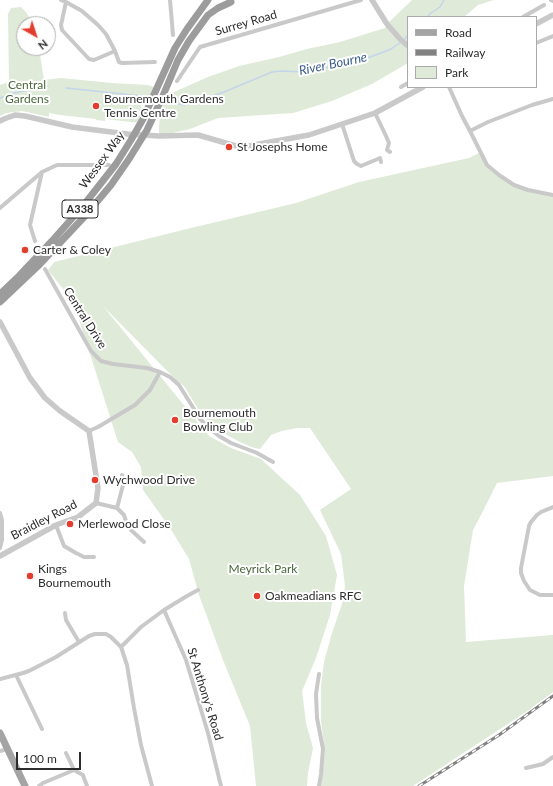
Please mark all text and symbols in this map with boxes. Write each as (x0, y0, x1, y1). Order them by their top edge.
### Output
street label: Surrey Road (213, 7, 279, 39)
north arrow (16, 16, 56, 56)
legend (407, 16, 537, 88)
text: Road (445, 25, 472, 40)
text: N (36, 37, 51, 53)
text: Railway (445, 45, 485, 60)
water label: River Bourne (298, 49, 368, 79)
text: Park (445, 65, 468, 80)
park label: Central Gardens (5, 78, 49, 106)
place label: Bournemouth Gardens Tennis Centre (104, 92, 224, 120)
marker: Bournemouth Gardens Tennis Centre (91, 101, 101, 111)
street label: Wessex Way (76, 128, 128, 192)
place label: St Josephs Home (237, 140, 327, 154)
marker: St Josephs Home (224, 142, 234, 152)
road number: A338 (62, 200, 98, 218)
place label: Carter & Coley (33, 243, 111, 257)
marker: Carter & Coley (20, 245, 30, 255)
street label: Central Drive (60, 285, 110, 351)
place label: Bournemouth Bowling Club (183, 406, 256, 434)
marker: Bournemouth Bowling Club (170, 415, 180, 425)
place label: Wychwood Drive (103, 473, 195, 487)
marker: Wychwood Drive (90, 475, 100, 485)
street label: Braidley Road (9, 497, 79, 543)
place label: Merlewood Close (78, 517, 171, 531)
marker: Merlewood Close (65, 519, 75, 529)
place label: Kings Bournemouth (38, 562, 111, 590)
park label: Meyrick Park (229, 562, 297, 576)
marker: Kings Bournemouth (25, 571, 35, 581)
place label: Oakmeadians RFC (265, 589, 361, 603)
marker: Oakmeadians RFC (252, 591, 262, 601)
street label: St Anthony's Road (184, 646, 226, 742)
scale bar (18, 744, 83, 770)
text: 100 m (23, 751, 57, 766)

